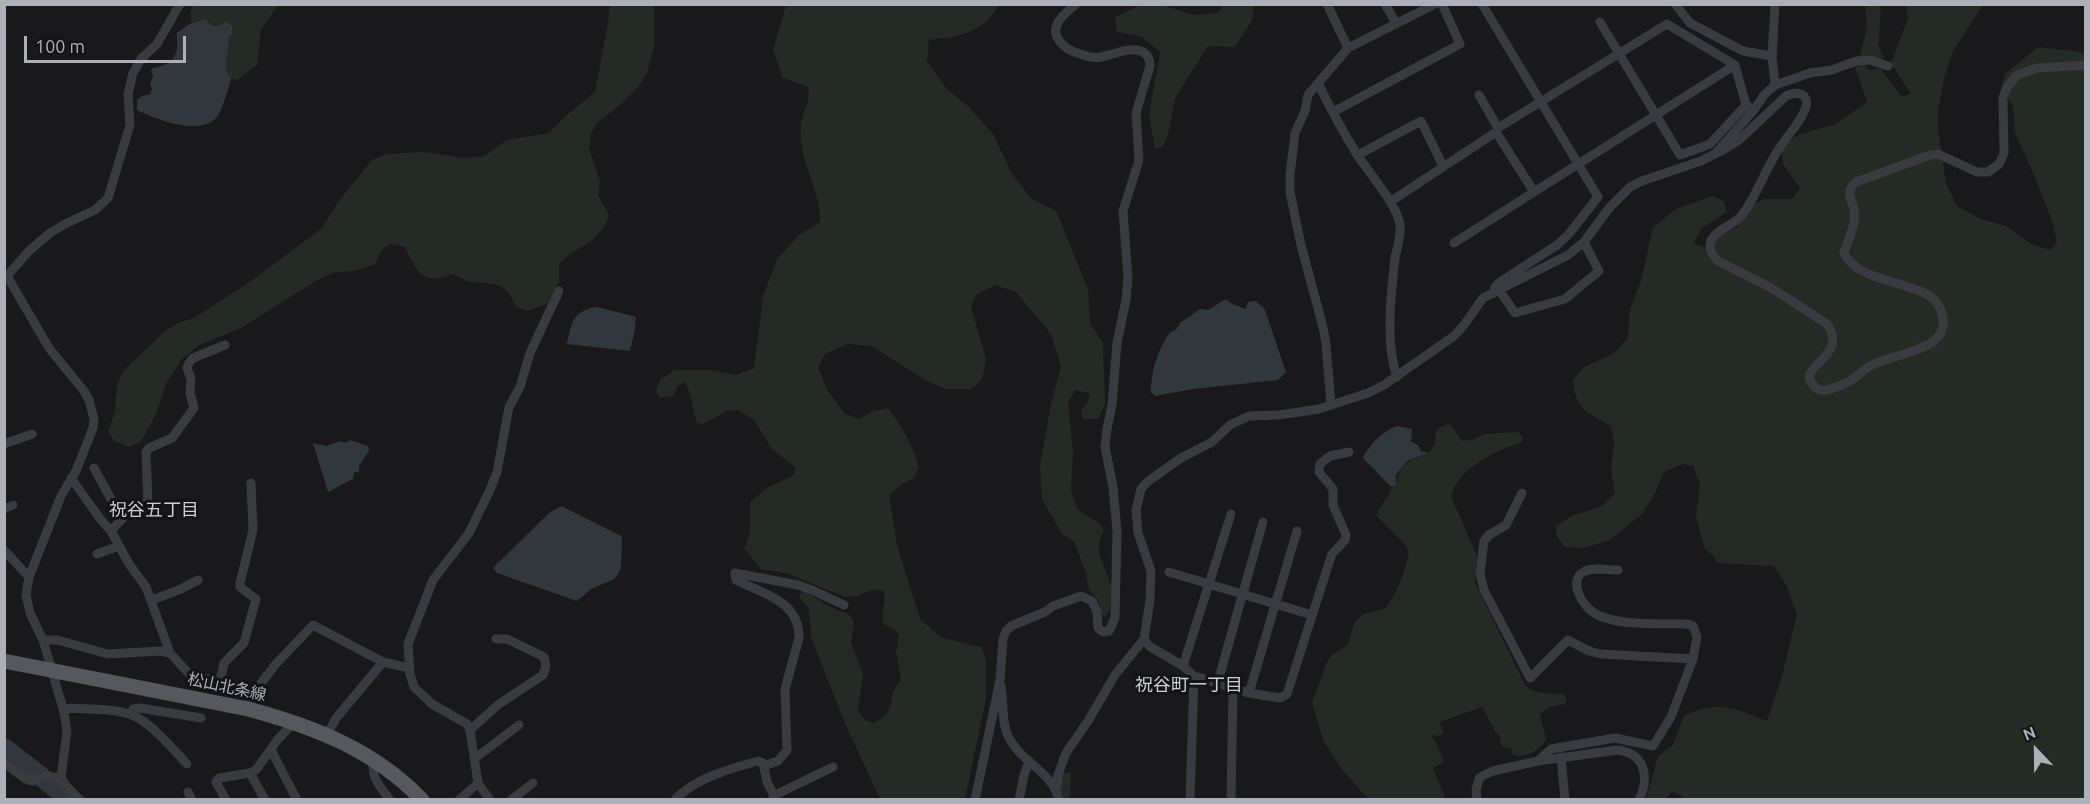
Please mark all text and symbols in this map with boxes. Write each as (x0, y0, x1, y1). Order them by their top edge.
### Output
scale bar (27, 24, 189, 62)
text: 100 m (35, 36, 85, 56)
district label: 祝谷五丁目 (109, 499, 199, 521)
street label: 松山北条線 (186, 669, 268, 705)
district label: 祝谷町一丁目 (1135, 674, 1243, 696)
north arrow (2006, 720, 2066, 780)
text: N (2020, 723, 2038, 744)

